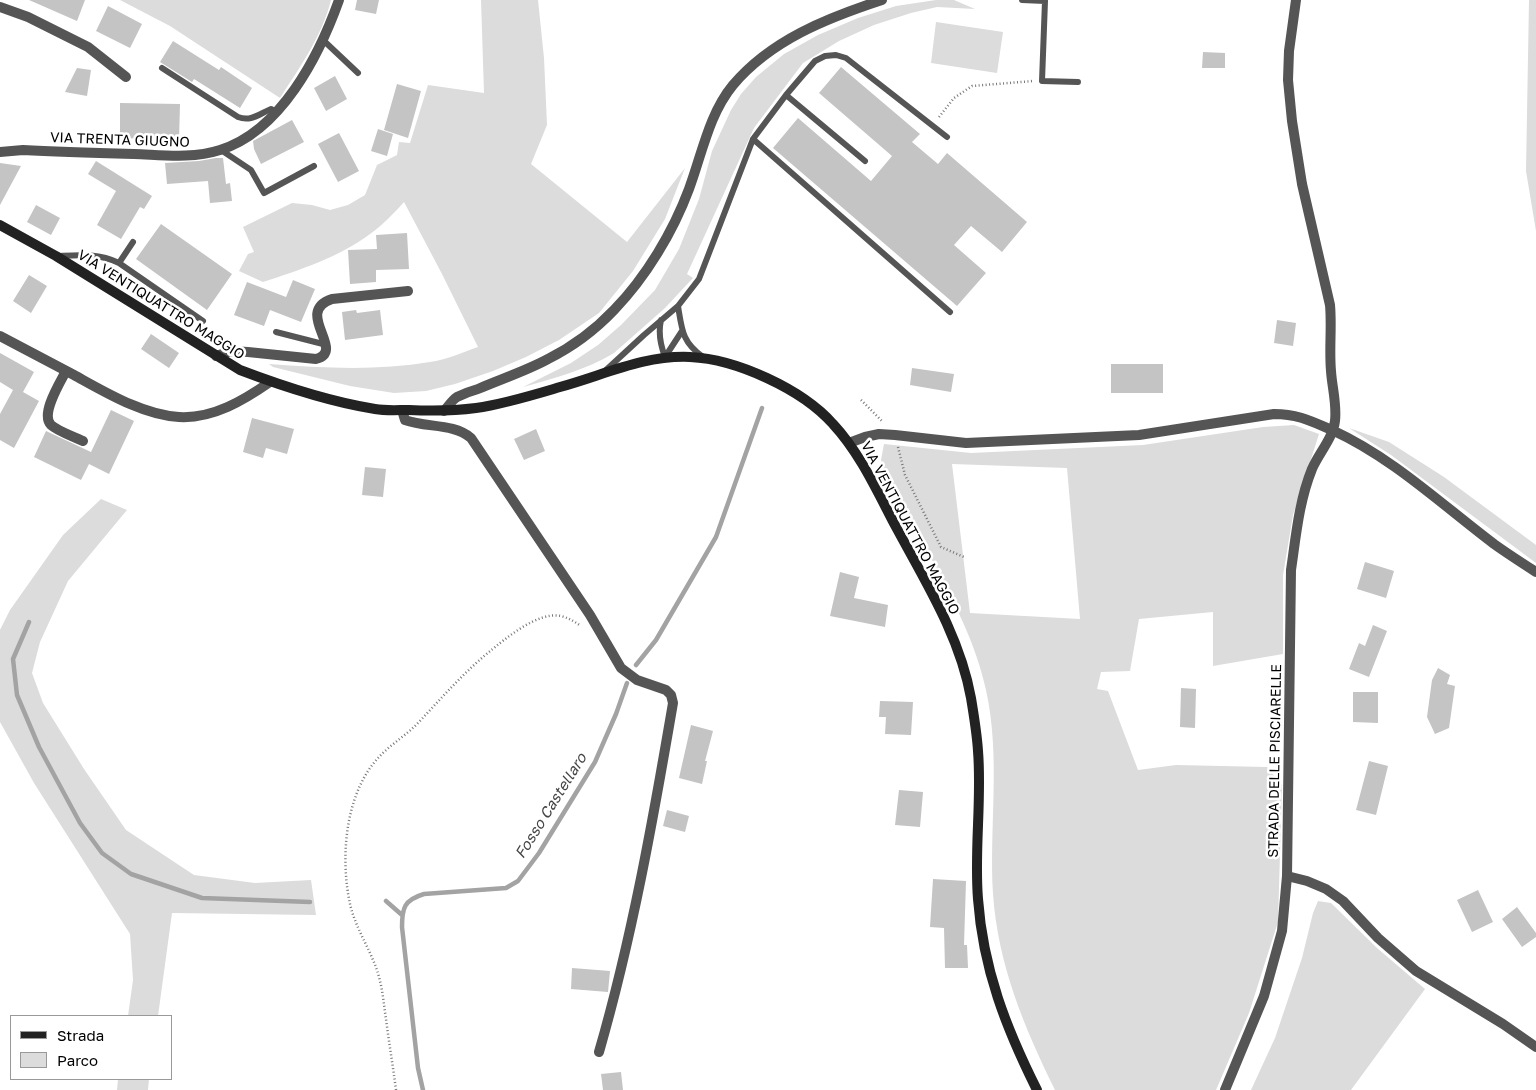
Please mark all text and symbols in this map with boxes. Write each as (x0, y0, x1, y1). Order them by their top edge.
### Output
street label: VIA TRENTA GIUGNO (50, 129, 190, 151)
street label: VIA VENTIQUATTRO MAGGIO (74, 247, 248, 363)
street label: VIA VENTIQUATTRO MAGGIO (857, 439, 963, 617)
street label: STRADA DELLE PISCIARELLE (1265, 664, 1285, 858)
water label: Fosso Castellaro (511, 750, 591, 862)
legend (10, 1015, 172, 1080)
text: Strada (57, 1026, 104, 1044)
text: Parco (57, 1051, 98, 1069)

